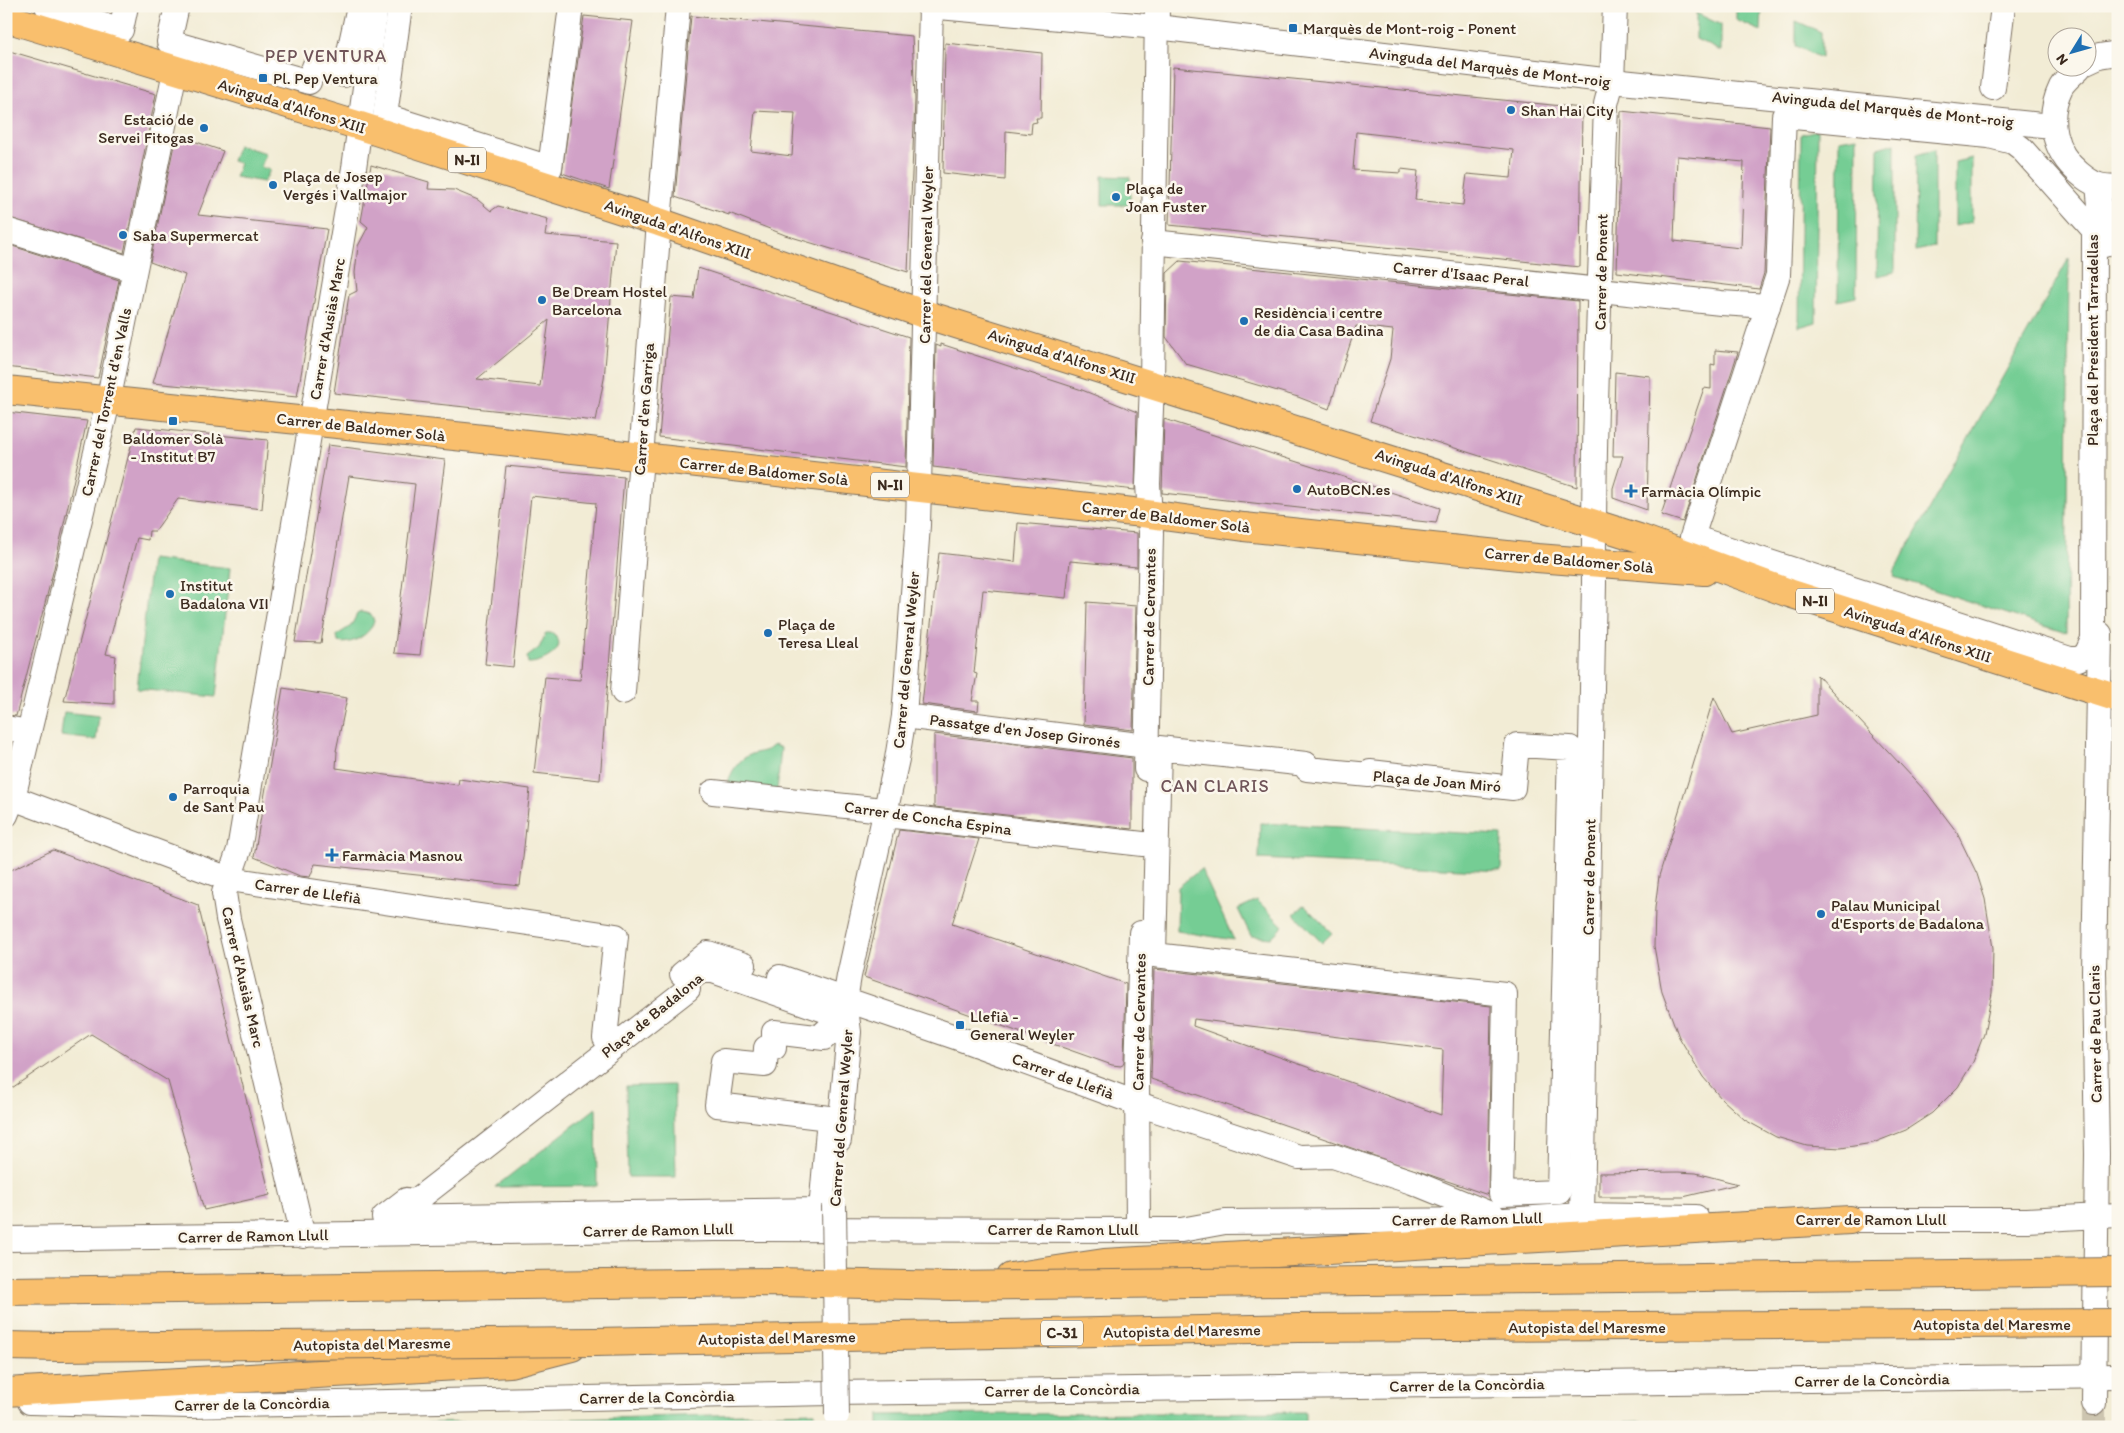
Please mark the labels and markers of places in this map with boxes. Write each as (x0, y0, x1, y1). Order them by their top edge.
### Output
place label: Marquès de Mont-roig - Ponent (1303, 19, 1516, 38)
marker: Marquès de Mont-roig - Ponent (1287, 22, 1299, 34)
place label: Pl. Pep Ventura (273, 69, 378, 88)
marker: Pl. Pep Ventura (257, 72, 269, 84)
place label: Shan Hai City (1521, 101, 1614, 120)
marker: Shan Hai City (1505, 104, 1517, 116)
place label: Estació de Servei Fitogas (98, 110, 194, 147)
marker: Estació de Servei Fitogas (198, 122, 210, 134)
place label: Plaça de Josep Vergés i Vallmajor (283, 167, 407, 204)
marker: Plaça de Josep Vergés i Vallmajor (267, 179, 279, 191)
place label: Plaça de Joan Fuster (1126, 179, 1207, 216)
marker: Plaça de Joan Fuster (1110, 191, 1122, 203)
place label: Saba Supermercat (133, 226, 259, 245)
marker: Saba Supermercat (117, 229, 129, 241)
place label: Be Dream Hostel Barcelona (552, 282, 668, 319)
marker: Be Dream Hostel Barcelona (536, 294, 548, 306)
place label: Residència i centre de dia Casa Badina (1254, 303, 1384, 340)
marker: Residència i centre de dia Casa Badina (1238, 315, 1250, 327)
marker: Baldomer Solà - Institut B7 (167, 415, 179, 427)
place label: Baldomer Solà - Institut B7 (122, 429, 224, 466)
place label: AutoBCN.es (1307, 480, 1390, 499)
place label: Farmàcia Olímpic (1641, 482, 1761, 501)
marker: AutoBCN.es (1291, 483, 1303, 495)
marker: Farmàcia Olímpic (1625, 485, 1637, 497)
place label: Institut Badalona VII (180, 576, 269, 613)
marker: Institut Badalona VII (164, 588, 176, 600)
place label: Plaça de Teresa Lleal (778, 615, 859, 652)
marker: Plaça de Teresa Lleal (762, 627, 774, 639)
place label: Parroquia de Sant Pau (183, 779, 264, 816)
marker: Parroquia de Sant Pau (167, 791, 179, 803)
place label: Farmàcia Masnou (342, 846, 463, 865)
marker: Farmàcia Masnou (326, 849, 338, 861)
place label: Palau Municipal d'Esports de Badalona (1831, 896, 1985, 933)
marker: Palau Municipal d'Esports de Badalona (1815, 908, 1827, 920)
place label: Llefià - General Weyler (970, 1007, 1075, 1044)
marker: Llefià - General Weyler (954, 1019, 966, 1031)

